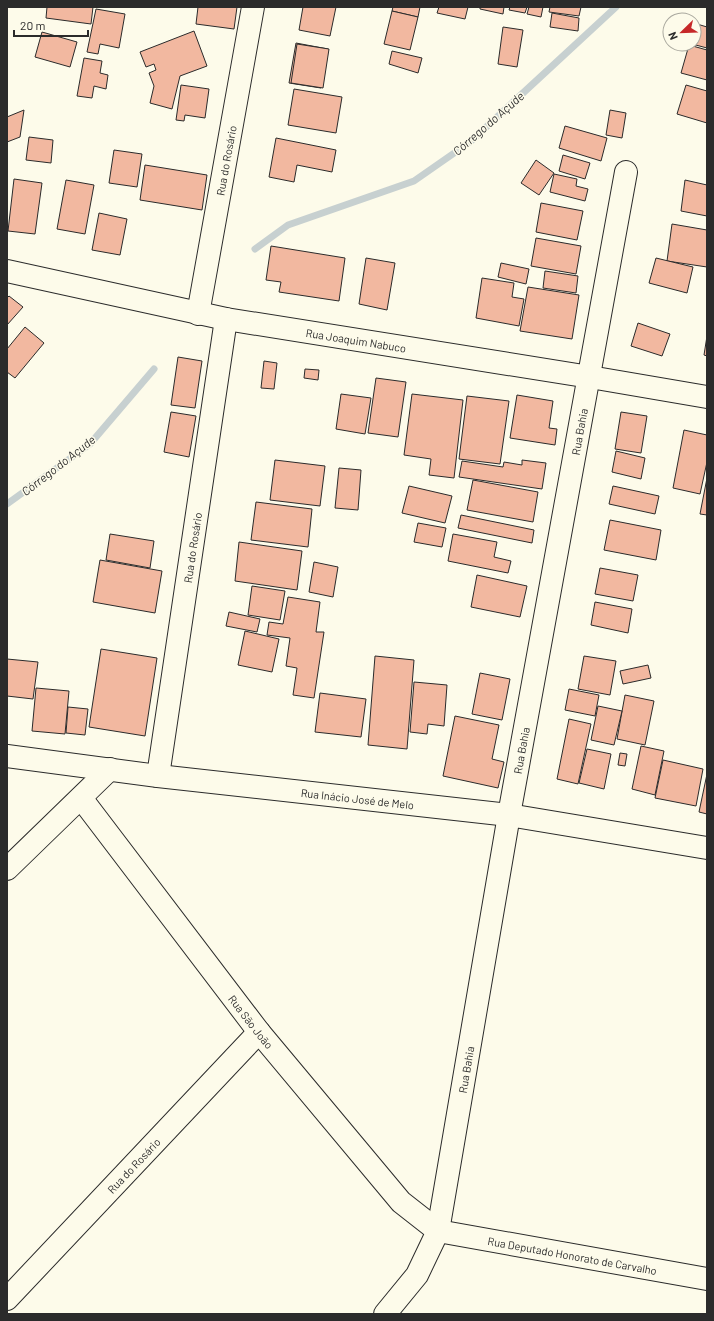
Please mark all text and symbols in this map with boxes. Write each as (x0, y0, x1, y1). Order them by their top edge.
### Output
scale bar (14, 12, 88, 38)
north arrow (662, 12, 702, 52)
text: 20 m (20, 18, 46, 32)
text: N (665, 30, 680, 42)
water label: Córrego do Açude (450, 88, 526, 158)
street label: Rua do Rosário (213, 124, 238, 197)
street label: Rua Joaquim Nabuco (305, 325, 407, 354)
street label: Rua Bahia (568, 407, 589, 456)
water label: Córrego do Açude (18, 432, 98, 498)
street label: Rua do Rosário (180, 511, 204, 584)
street label: Rua Bahia (510, 726, 531, 775)
street label: Rua Inácio José de Melo (300, 785, 415, 811)
street label: Rua São João (226, 992, 276, 1051)
street label: Rua Bahia (455, 1045, 476, 1094)
street label: Rua do Rosário (104, 1135, 162, 1196)
street label: Rua Deputado Honorato de Carvalho (487, 1234, 658, 1276)

